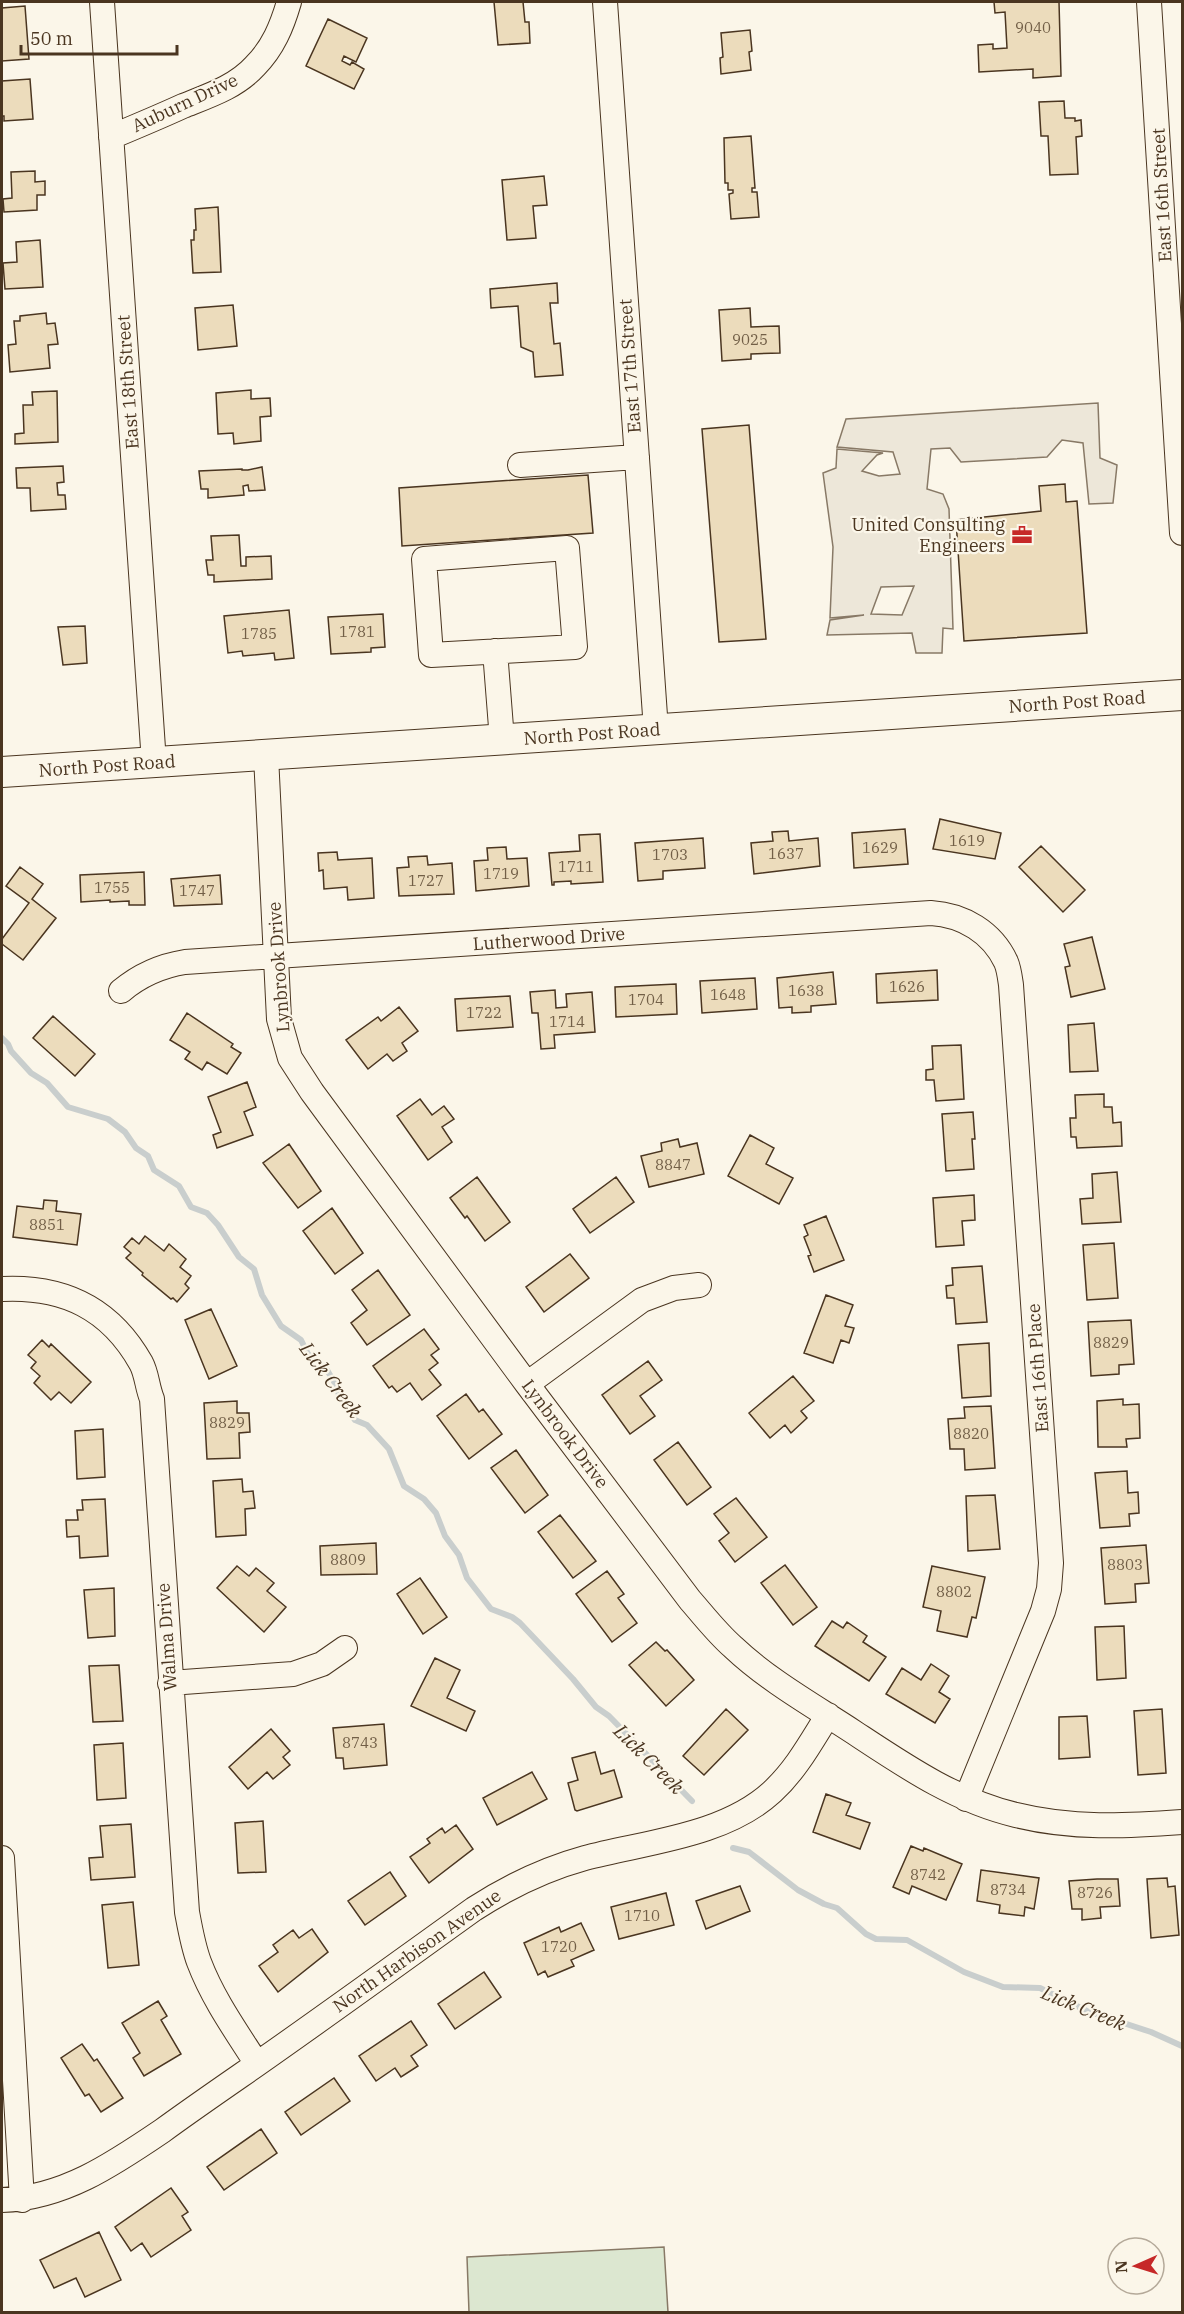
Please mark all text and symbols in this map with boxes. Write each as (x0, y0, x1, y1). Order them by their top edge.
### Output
scale bar (21, 18, 177, 56)
house number: 9040 (1015, 18, 1051, 37)
text: 50 m (30, 27, 73, 50)
street label: Auburn Drive (128, 68, 241, 137)
street label: East 16th Street (1146, 127, 1177, 263)
street label: East 17th Street (613, 298, 646, 434)
street label: East 18th Street (111, 314, 144, 450)
house number: 9025 (732, 330, 768, 349)
place label: United Consulting Engineers (851, 513, 1005, 557)
office icon: United Consulting Engineers (1010, 523, 1034, 547)
house number: 1781 (339, 622, 375, 641)
house number: 1785 (241, 624, 277, 643)
street label: North Post Road (1008, 685, 1146, 718)
street label: North Post Road (523, 717, 661, 750)
street label: North Post Road (38, 749, 176, 782)
house number: 1619 (949, 831, 985, 850)
house number: 1629 (862, 838, 898, 857)
house number: 1637 (768, 844, 804, 863)
house number: 1703 (652, 845, 688, 864)
house number: 1711 (558, 857, 594, 876)
house number: 1719 (483, 864, 519, 883)
house number: 1727 (408, 871, 444, 890)
house number: 1755 (94, 878, 130, 897)
house number: 1747 (179, 881, 215, 900)
street label: Lynbrook Drive (262, 901, 295, 1033)
street label: Lutherwood Drive (472, 922, 626, 955)
house number: 1626 (889, 977, 925, 996)
house number: 1638 (788, 981, 824, 1000)
house number: 1648 (710, 985, 746, 1004)
house number: 1704 (628, 990, 664, 1009)
house number: 1722 (466, 1003, 502, 1022)
house number: 1714 (549, 1012, 585, 1031)
house number: 8847 (655, 1155, 691, 1174)
house number: 8851 (29, 1215, 65, 1234)
street label: East 16th Place (1022, 1303, 1053, 1433)
house number: 8829 (1093, 1333, 1129, 1352)
water label: Lick Creek (293, 1335, 369, 1424)
street label: Lynbrook Drive (517, 1375, 614, 1493)
house number: 8829 (209, 1413, 245, 1432)
house number: 8820 (953, 1424, 989, 1443)
house number: 8809 (330, 1550, 366, 1569)
house number: 8803 (1107, 1555, 1143, 1574)
street label: Walma Drive (151, 1582, 182, 1692)
house number: 8802 (936, 1582, 972, 1601)
water label: Lick Creek (608, 1717, 691, 1800)
house number: 8743 (342, 1733, 378, 1752)
house number: 8742 (910, 1865, 946, 1884)
house number: 8734 (990, 1880, 1026, 1899)
house number: 8726 (1077, 1883, 1113, 1902)
street label: North Harbison Avenue (328, 1884, 505, 2017)
house number: 1710 (624, 1906, 660, 1925)
house number: 1720 (541, 1937, 577, 1956)
water label: Lick Creek (1037, 1978, 1131, 2037)
north arrow (1106, 2236, 1166, 2296)
text: N (1111, 2260, 1131, 2274)

